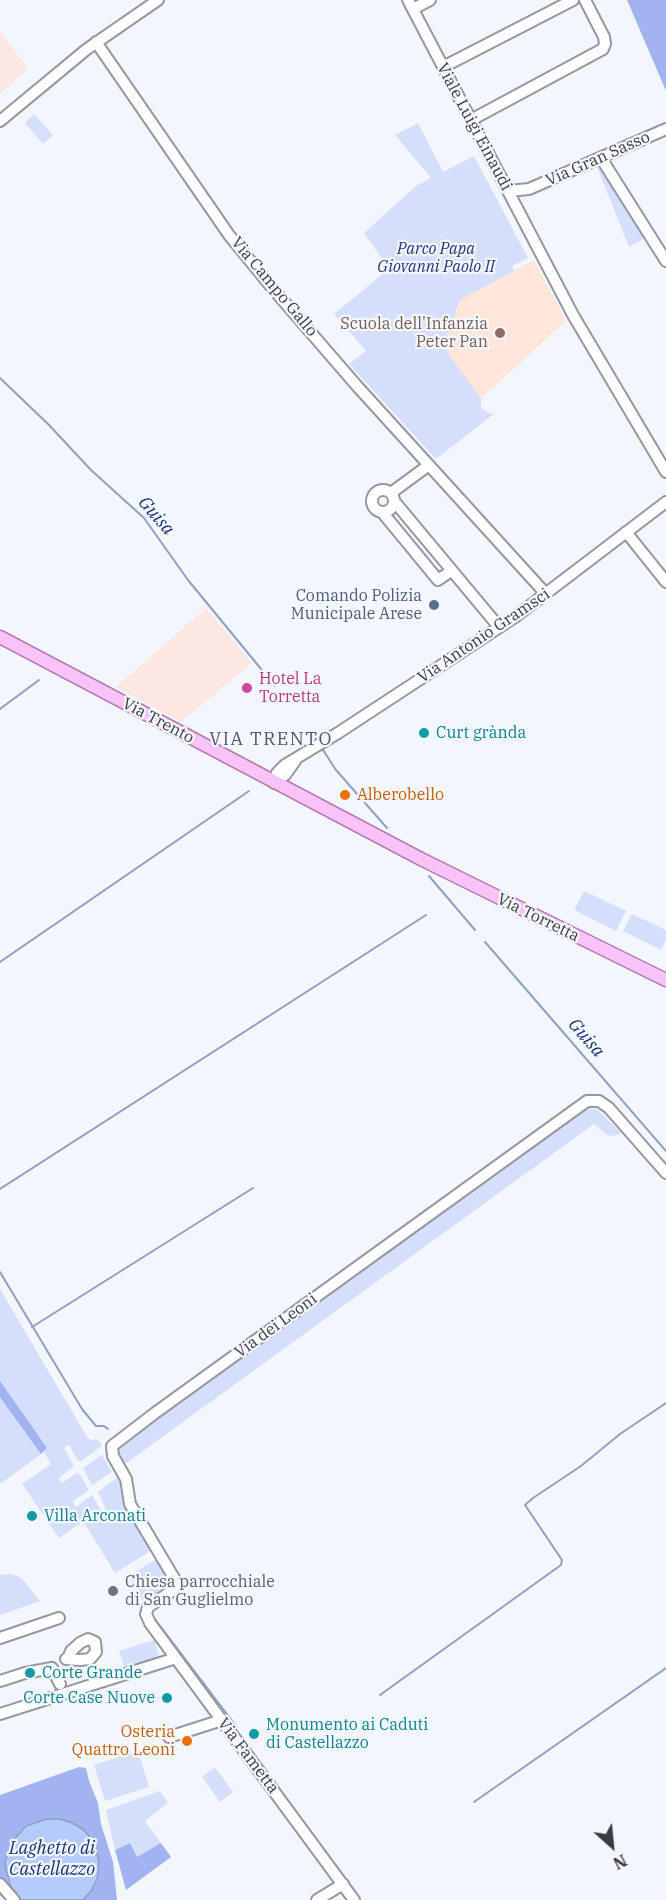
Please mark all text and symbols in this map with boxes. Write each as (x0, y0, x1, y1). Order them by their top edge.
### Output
street label: Viale Luigi Einaudi (432, 60, 516, 194)
street label: Via Gran Sasso (543, 127, 653, 191)
street label: Via Campo Gallo (227, 233, 321, 341)
park label: Parco Papa Giovanni Paolo II (377, 239, 495, 277)
place label: Scuola dell'Infanzia Peter Pan (340, 314, 488, 352)
marker: Scuola dell'Infanzia Peter Pan (493, 326, 507, 340)
water label: Guisa (133, 492, 179, 540)
street label: Via Antonio Gramsci (414, 585, 554, 687)
place label: Comando Polizia Municipale Arese (291, 586, 422, 624)
marker: Comando Polizia Municipale Arese (427, 598, 441, 612)
place label: Hotel La Torretta (259, 669, 322, 707)
marker: Hotel La Torretta (240, 681, 254, 695)
street label: Via Trento (119, 694, 197, 748)
place label: Curt grànda (436, 723, 526, 743)
marker: Curt grànda (417, 726, 431, 740)
district label: VIA TRENTO (209, 729, 333, 751)
place label: Alberobello (357, 785, 444, 805)
marker: Alberobello (338, 788, 352, 802)
street label: Via Torretta (494, 890, 582, 946)
water label: Guisa (563, 1014, 609, 1062)
street label: Via dei Leoni (231, 1290, 321, 1362)
place label: Villa Arconati (44, 1506, 146, 1526)
marker: Villa Arconati (25, 1509, 39, 1523)
place label: Chiesa parrocchiale di San Guglielmo (125, 1572, 275, 1610)
marker: Chiesa parrocchiale di San Guglielmo (106, 1584, 120, 1598)
place label: Corte Grande (42, 1663, 142, 1683)
marker: Corte Grande (23, 1666, 37, 1680)
place label: Corte Case Nuove (23, 1688, 155, 1708)
marker: Corte Case Nuove (160, 1691, 174, 1705)
street label: Via Fametta (213, 1714, 283, 1798)
place label: Monumento ai Caduti di Castellazzo (266, 1715, 428, 1753)
place label: Osteria Quattro Leoni (72, 1722, 175, 1760)
marker: Monumento ai Caduti di Castellazzo (247, 1727, 261, 1741)
marker: Osteria Quattro Leoni (180, 1734, 194, 1748)
north arrow (582, 1816, 642, 1876)
water label: Laghetto di Castellazzo (9, 1838, 95, 1880)
text: N (610, 1850, 630, 1874)

